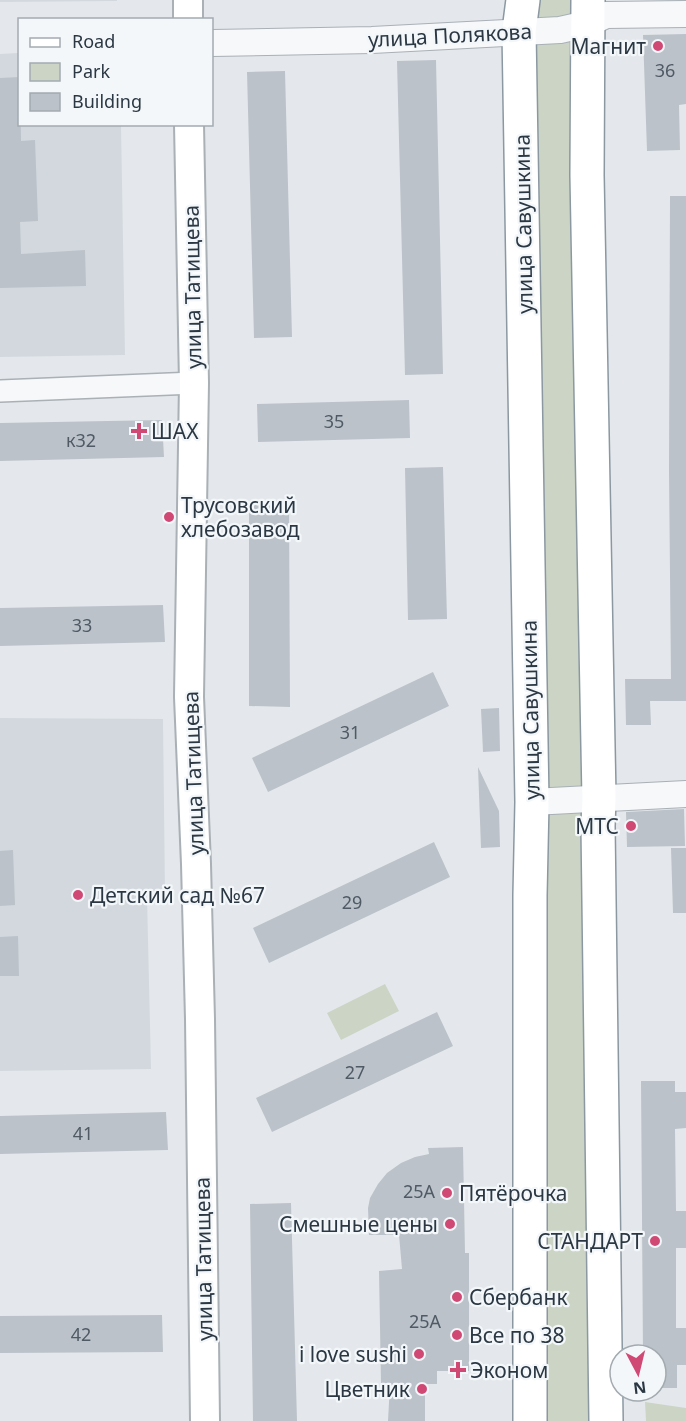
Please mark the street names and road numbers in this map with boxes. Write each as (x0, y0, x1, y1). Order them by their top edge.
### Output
street label: улица Полякова (367, 17, 533, 53)
street label: улица Савушкина (507, 134, 539, 314)
street label: улица Татищева (177, 205, 207, 369)
street label: улица Савушкина (514, 620, 546, 800)
street label: улица Татищева (176, 691, 210, 855)
street label: улица Татищева (188, 1177, 218, 1341)

